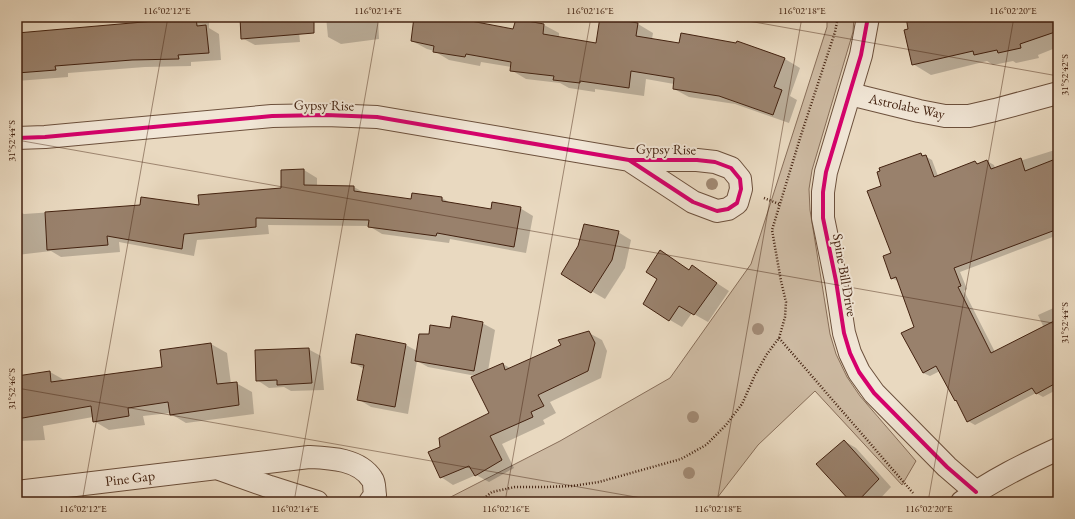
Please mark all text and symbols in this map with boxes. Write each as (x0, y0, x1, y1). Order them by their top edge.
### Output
text: 116°02'12"E (143, 4, 191, 17)
text: 116°02'14"E (354, 4, 402, 17)
text: 116°02'16"E (566, 4, 614, 17)
text: 116°02'18"E (778, 4, 826, 17)
text: 116°02'20"E (989, 4, 1037, 17)
text: 31°52'42"S (1058, 54, 1071, 96)
street label: Astrolabe Way (866, 89, 948, 123)
street label: Gypsy Rise (294, 95, 355, 115)
text: 31°52'44"S (5, 120, 18, 162)
street label: Gypsy Rise (636, 139, 697, 159)
street label: Spine Bill Drive (829, 232, 861, 318)
text: 31°52'44"S (1058, 302, 1071, 344)
text: 31°52'46"S (5, 368, 18, 410)
street label: Pine Gap (104, 466, 156, 490)
text: 116°02'12"E (59, 502, 107, 515)
text: 116°02'14"E (271, 502, 319, 515)
text: 116°02'16"E (482, 502, 530, 515)
text: 116°02'18"E (694, 502, 742, 515)
text: 116°02'20"E (905, 502, 953, 515)

